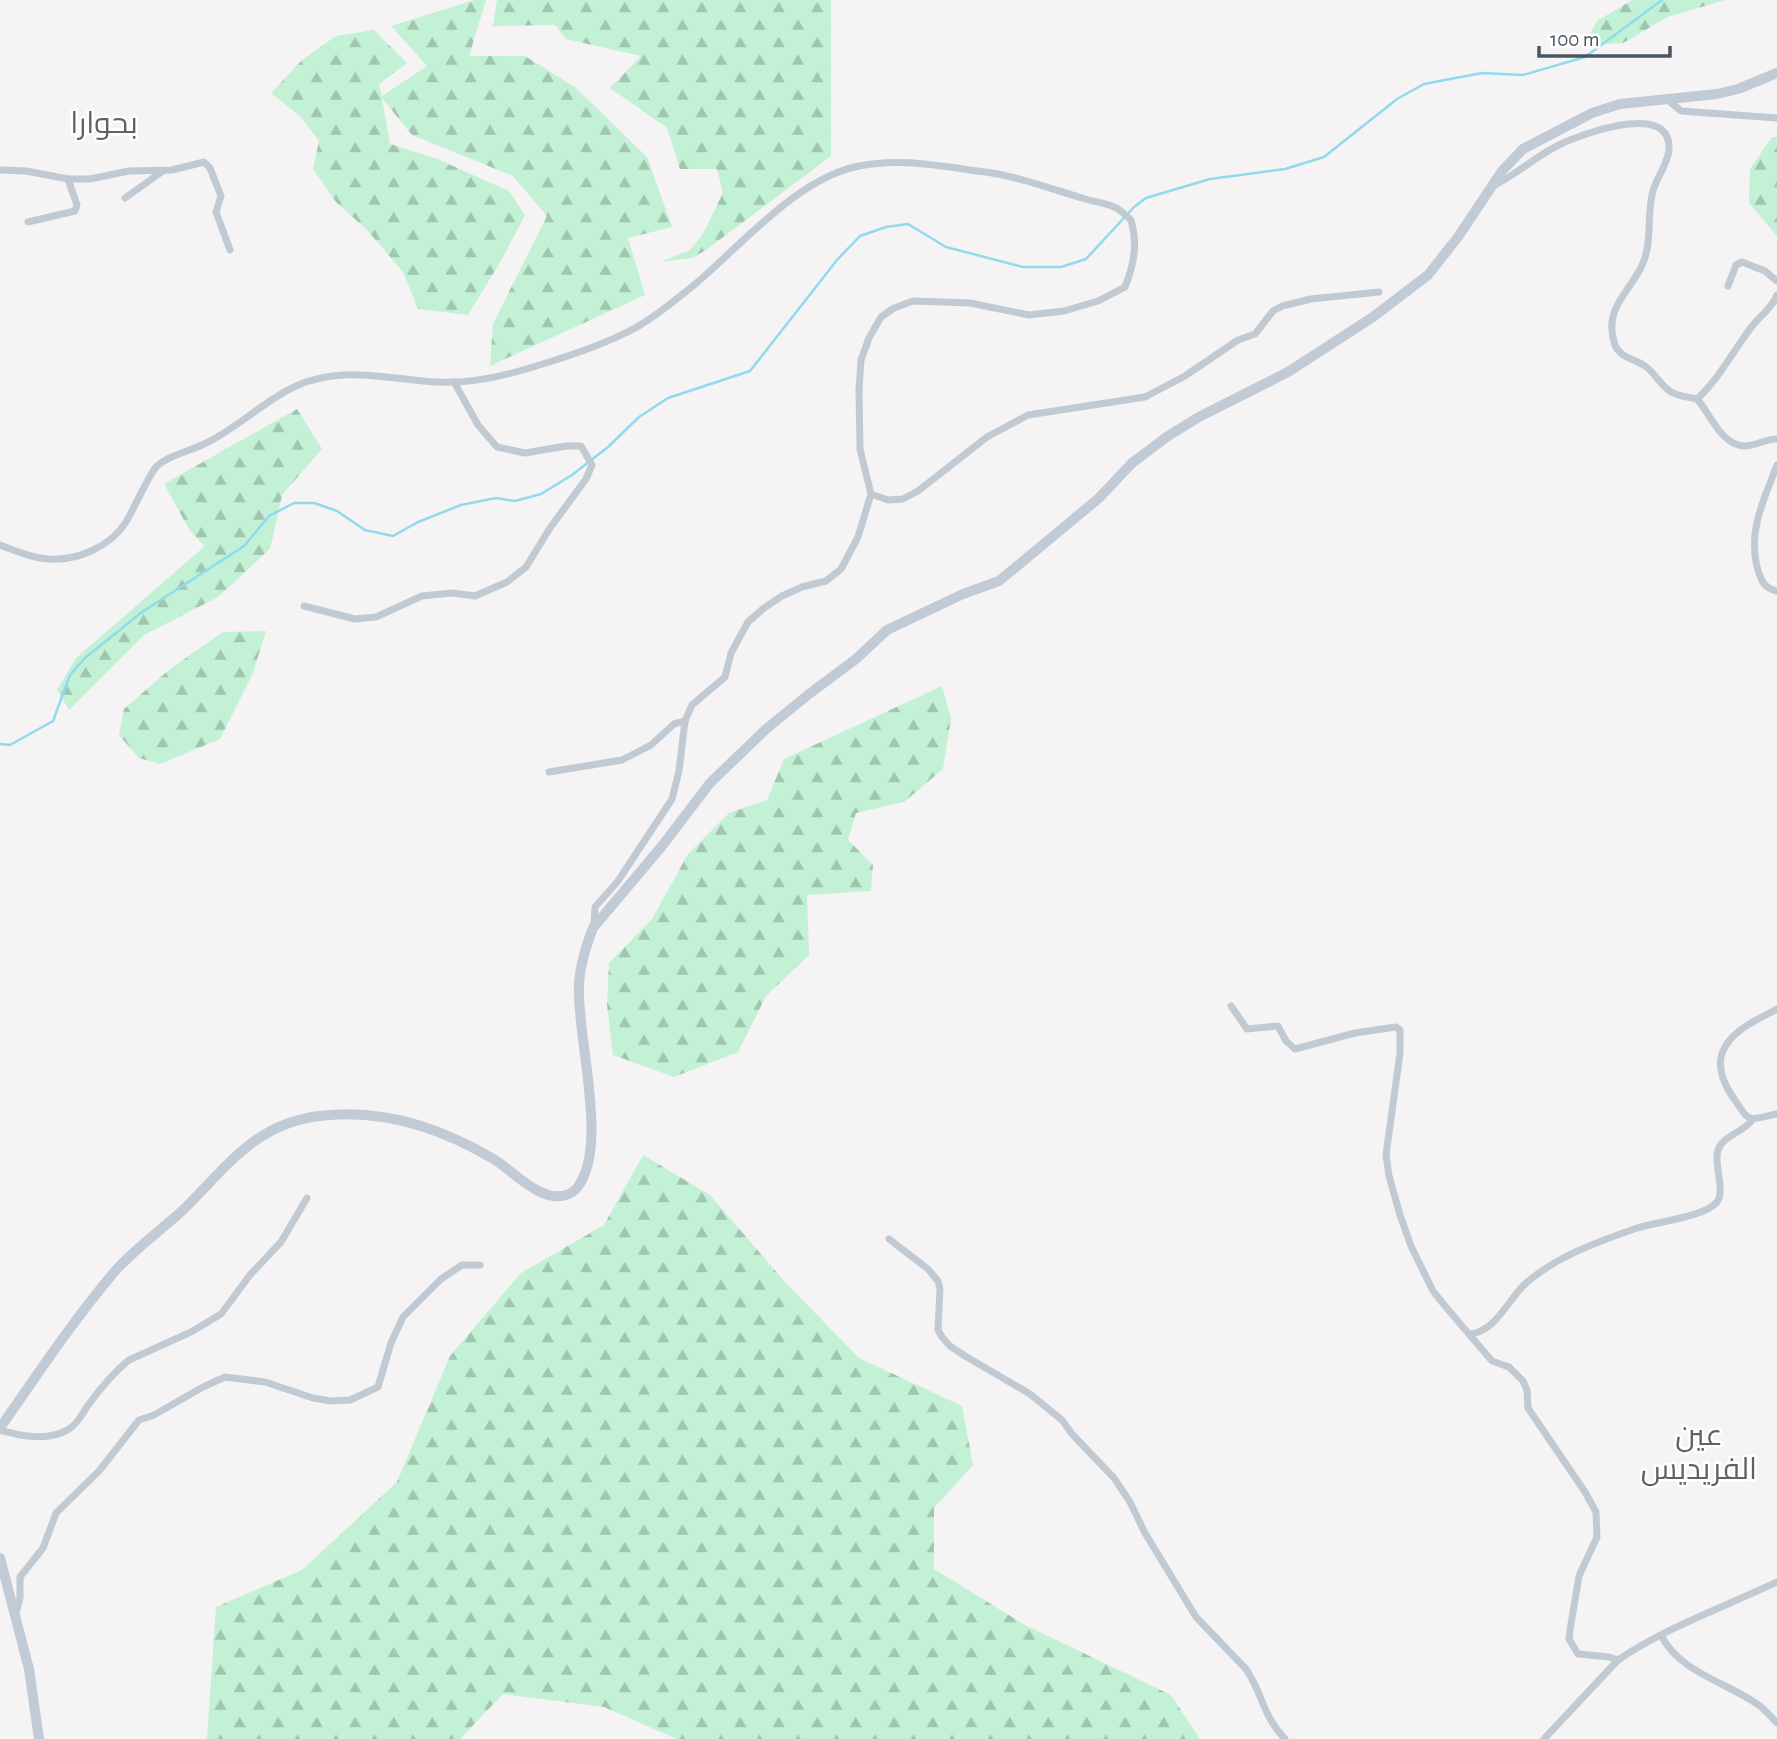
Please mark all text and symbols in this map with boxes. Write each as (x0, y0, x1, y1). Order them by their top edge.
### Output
scale bar (1539, 14, 1670, 58)
text: 100 m (1550, 29, 1600, 50)
district label: بحوارا (70, 109, 138, 140)
district label: عين الفريديس (1641, 1421, 1757, 1487)

